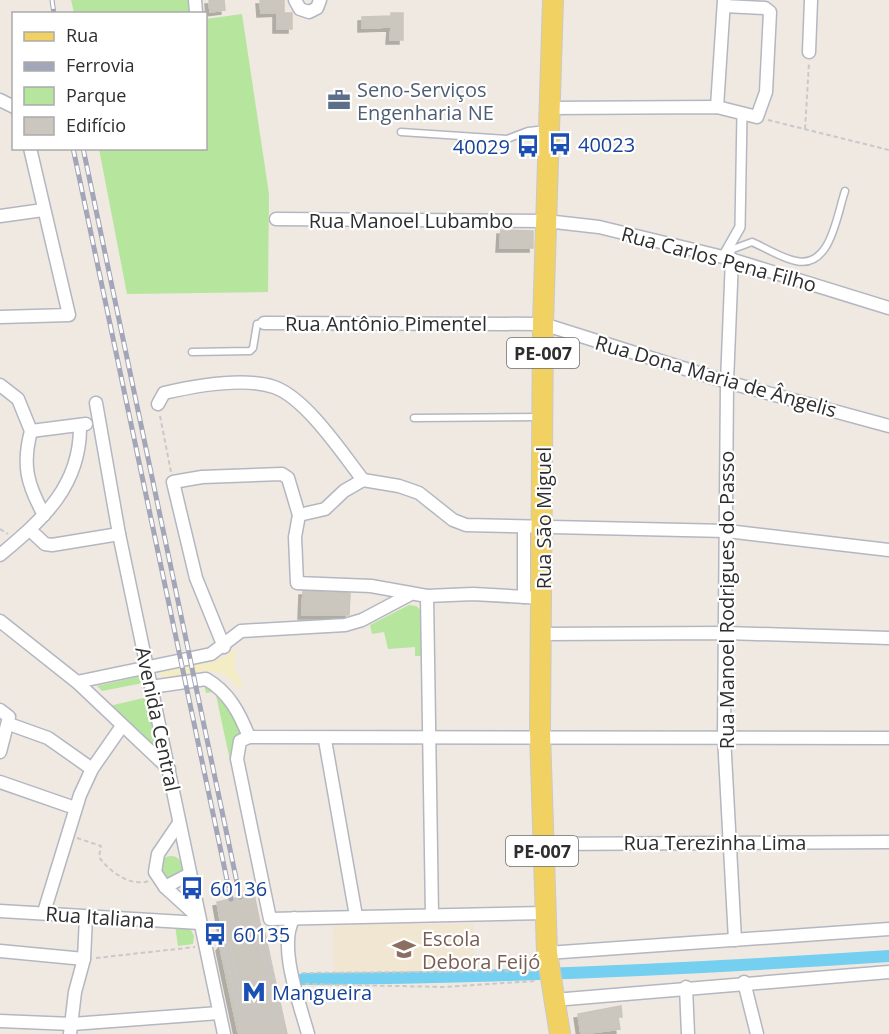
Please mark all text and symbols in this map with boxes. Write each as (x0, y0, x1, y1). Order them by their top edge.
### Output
legend (12, 12, 207, 150)
text: Rua (66, 23, 98, 47)
text: Ferrovia (66, 53, 134, 77)
place label: Seno-Serviços Engenharia NE (357, 76, 494, 126)
text: Parque (66, 83, 126, 107)
office icon: Seno-Serviços Engenharia NE (326, 87, 352, 113)
text: Edifício (66, 113, 126, 137)
bus stop icon: 40023 (547, 131, 573, 157)
place label: 40023 (578, 131, 635, 158)
place label: 40029 (453, 133, 510, 160)
bus stop icon: 40029 (515, 133, 541, 159)
street label: Rua Manoel Lubambo (309, 207, 513, 234)
street label: Rua Carlos Pena Filho (618, 220, 820, 298)
street label: Rua Antônio Pimentel (285, 310, 487, 337)
street label: Rua Dona Maria de Ângelis (592, 329, 840, 423)
road number: PE-007 (507, 338, 579, 368)
street label: Rua São Miguel (530, 447, 557, 589)
street label: Rua Manoel Rodrigues do Passo (713, 451, 740, 749)
street label: Avenida Central (129, 644, 187, 794)
street label: Rua Terezinha Lima (624, 829, 806, 856)
road number: PE-007 (506, 836, 578, 866)
bus stop icon: 60136 (179, 875, 205, 901)
place label: 60136 (210, 875, 267, 902)
street label: Rua Italiana (45, 900, 155, 934)
bus stop icon: 60135 (202, 921, 228, 947)
place label: 60135 (233, 921, 290, 948)
place label: Escola Debora Feijó (422, 925, 540, 975)
school or university icon: Escola Debora Feijó (391, 936, 417, 962)
metro station icon: Mangueira (241, 979, 267, 1005)
place label: Mangueira (272, 979, 372, 1006)

